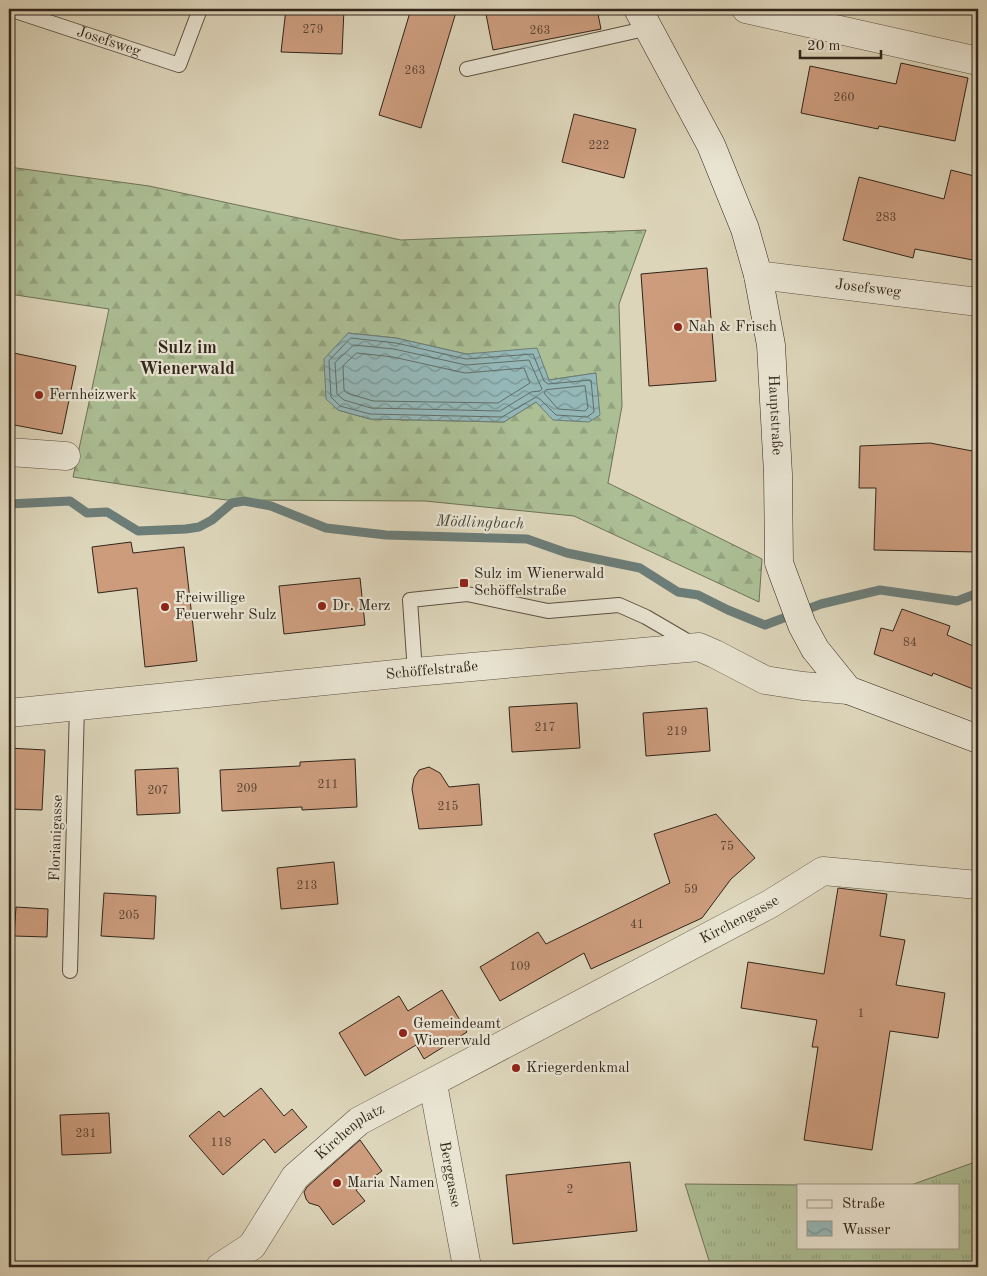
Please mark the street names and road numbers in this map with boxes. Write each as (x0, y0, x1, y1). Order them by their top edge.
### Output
street label: Josefsweg (75, 24, 143, 59)
street label: Josefsweg (834, 277, 902, 300)
street label: Hauptstraße (765, 374, 784, 456)
street label: Schöffelstraße (385, 659, 479, 682)
street label: Florianigasse (48, 794, 66, 882)
street label: Kirchengasse (698, 893, 782, 947)
street label: Kirchenplatz (313, 1101, 387, 1163)
street label: Berggasse (436, 1140, 463, 1209)

